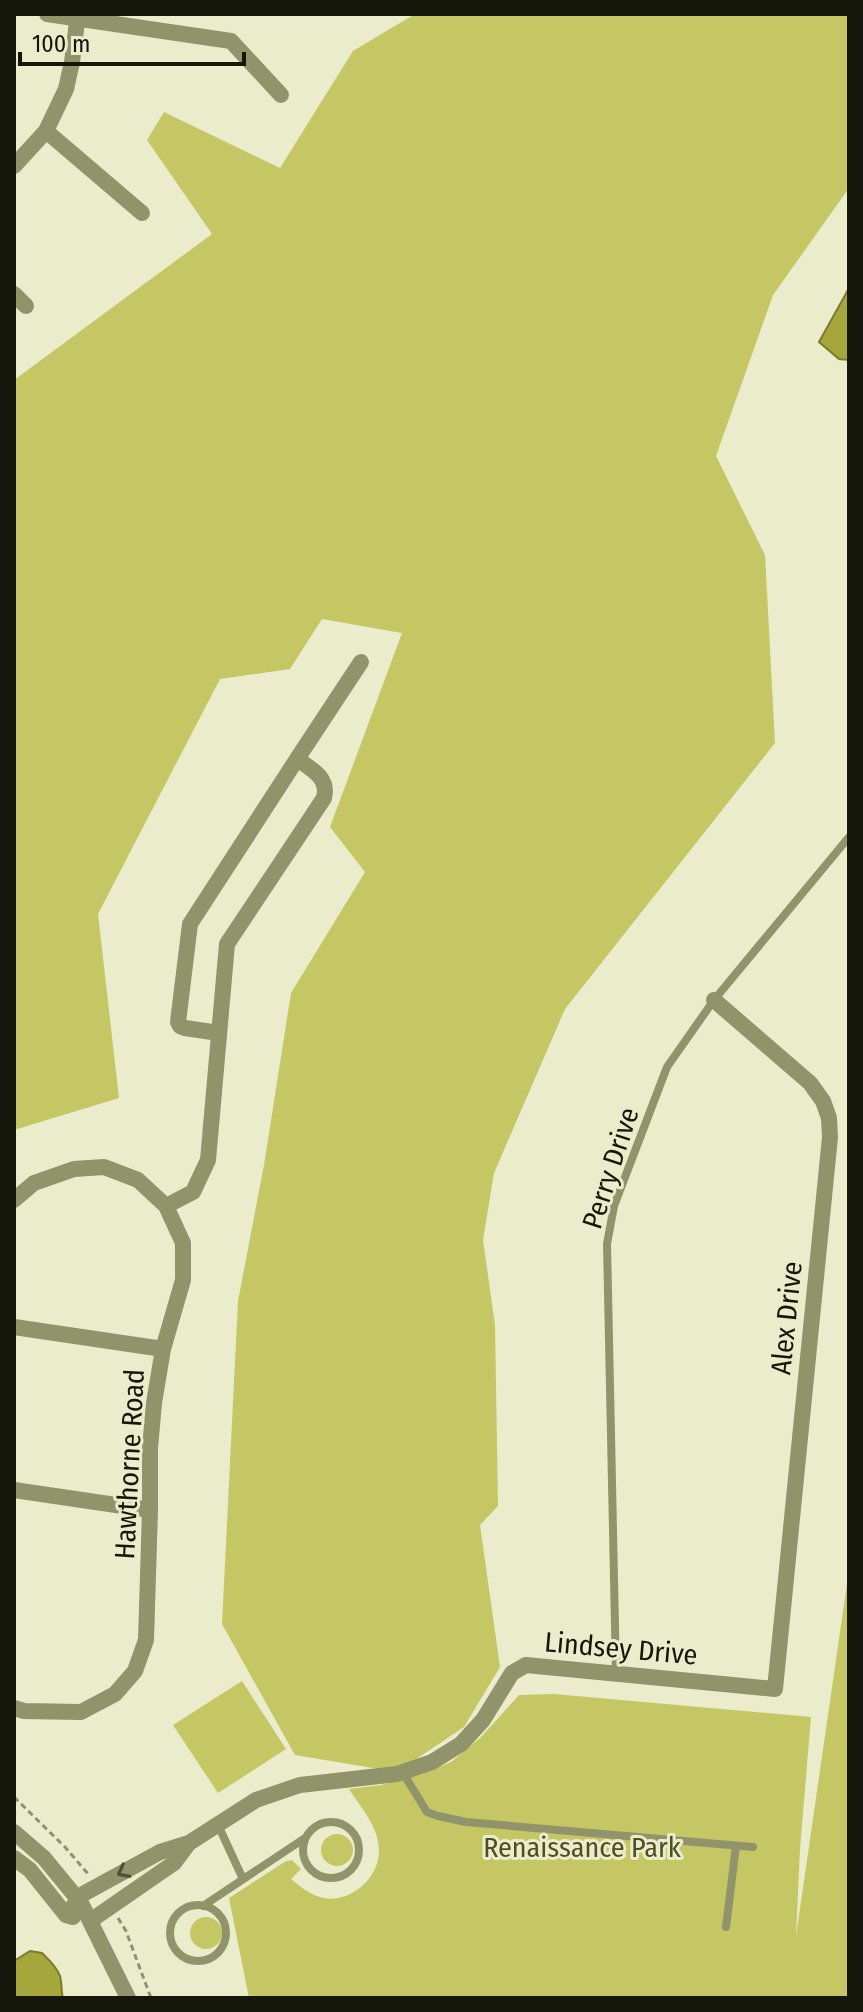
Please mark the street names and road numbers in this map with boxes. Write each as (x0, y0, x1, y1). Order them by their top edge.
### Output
street label: Perry Drive (575, 1103, 646, 1233)
street label: Alex Drive (764, 1260, 809, 1376)
street label: Hawthorne Road (108, 1368, 151, 1560)
street label: Lindsey Drive (543, 1625, 699, 1672)

